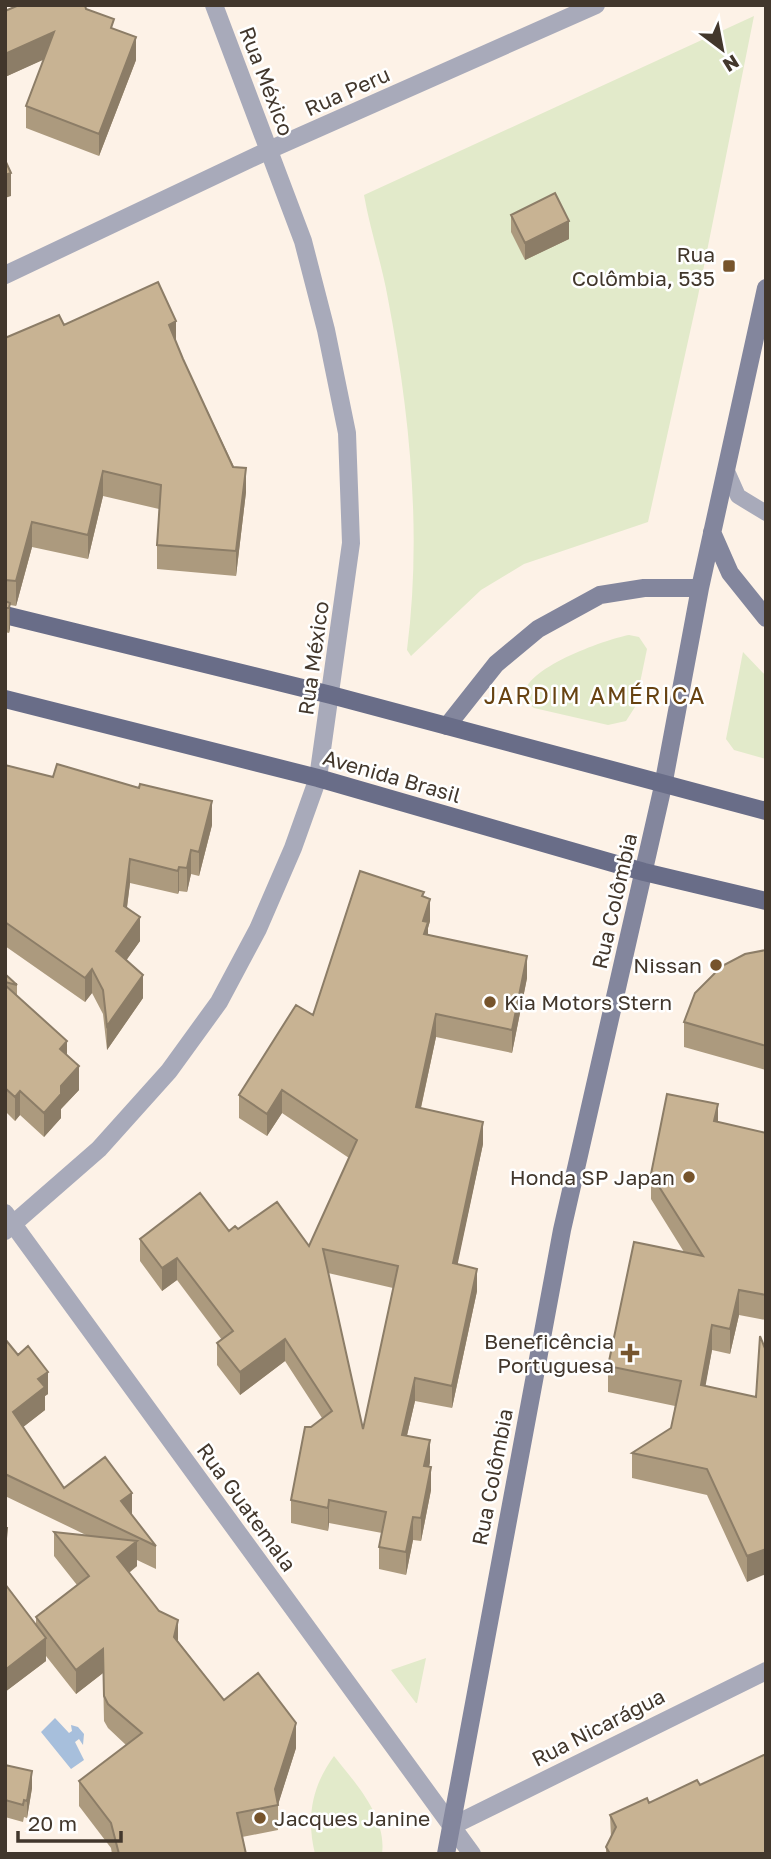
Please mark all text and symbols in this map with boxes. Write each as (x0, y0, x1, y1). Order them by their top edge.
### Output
north arrow (687, 14, 757, 84)
street label: Rua México (234, 23, 300, 139)
text: N (719, 50, 743, 77)
street label: Rua Peru (300, 61, 394, 121)
place label: Rua Colômbia, 535 (572, 241, 715, 291)
marker: Rua Colômbia, 535 (721, 258, 737, 274)
street label: Rua México (292, 599, 334, 717)
district label: JARDIM AMÉRICA (484, 681, 706, 709)
street label: Avenida Brasil (320, 744, 464, 808)
street label: Rua Colômbia (586, 831, 642, 971)
place label: Nissan (633, 952, 702, 978)
marker: Nissan (708, 957, 724, 973)
place label: Kia Motors Stern (504, 989, 672, 1015)
marker: Kia Motors Stern (482, 994, 498, 1010)
place label: Honda SP Japan (510, 1164, 675, 1190)
marker: Honda SP Japan (681, 1169, 697, 1185)
place label: Beneficência Portuguesa (484, 1328, 614, 1378)
marker: Beneficência Portuguesa (620, 1343, 640, 1363)
street label: Rua Colômbia (466, 1406, 518, 1548)
street label: Rua Guatemala (192, 1438, 302, 1576)
street label: Rua Nicarágua (527, 1682, 669, 1772)
scale bar (18, 1800, 121, 1844)
place label: Jacques Janine (274, 1805, 430, 1831)
text: 20 m (28, 1810, 77, 1836)
marker: Jacques Janine (252, 1810, 268, 1826)

